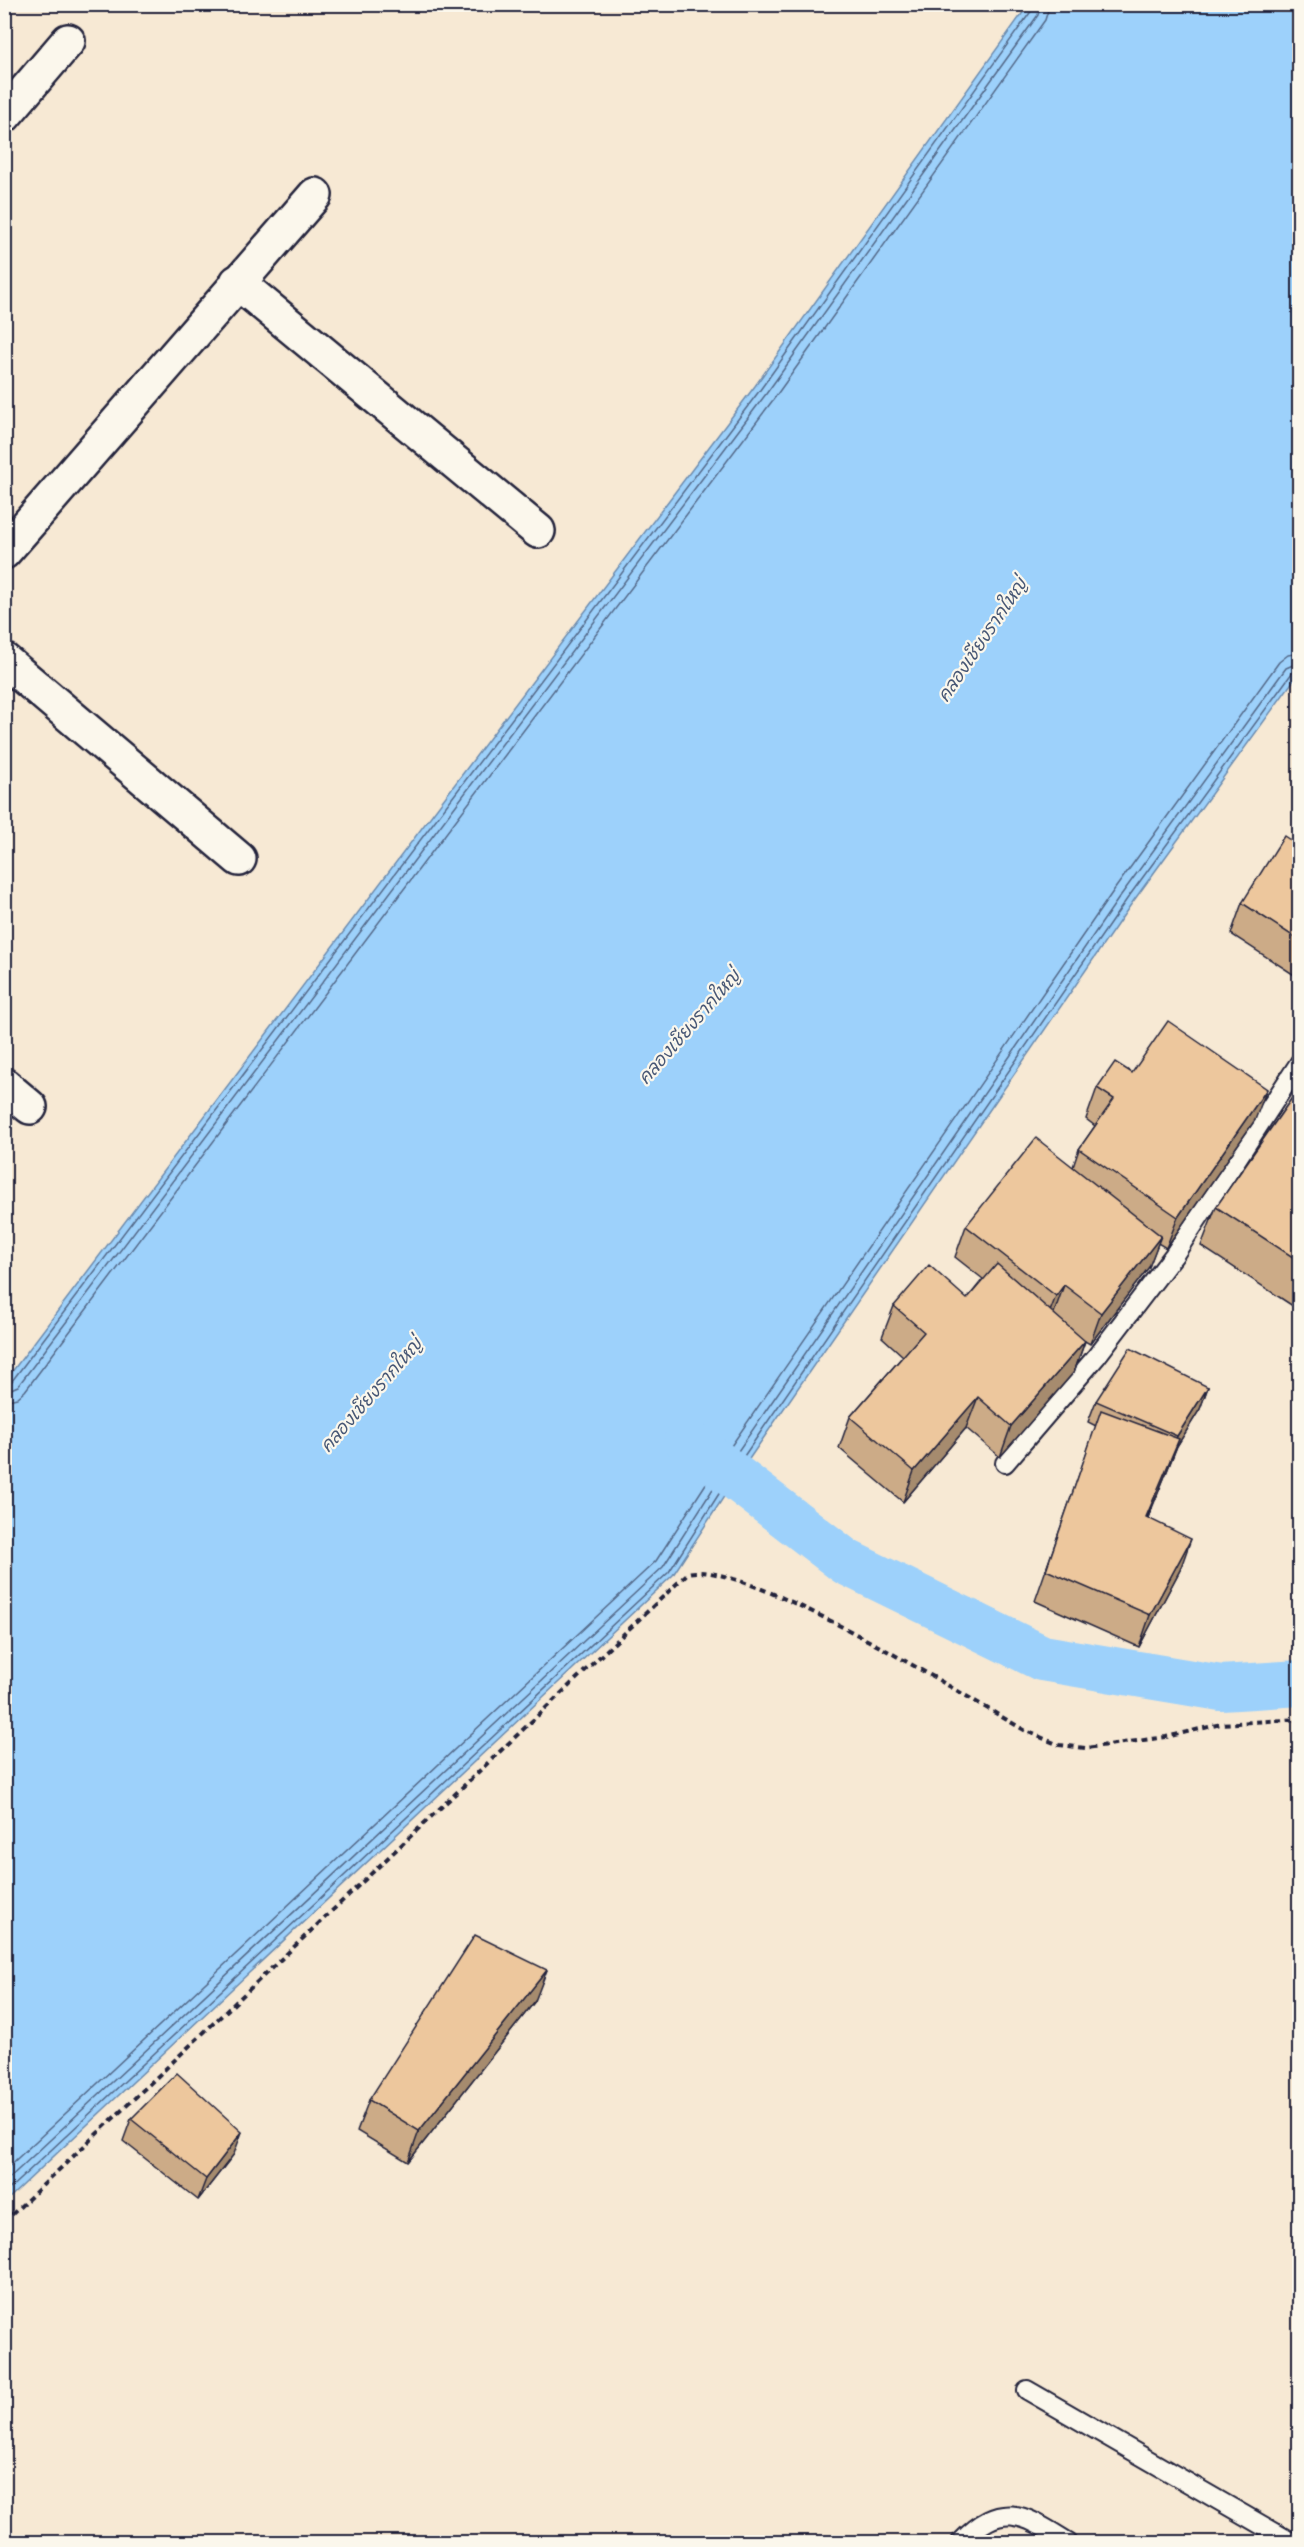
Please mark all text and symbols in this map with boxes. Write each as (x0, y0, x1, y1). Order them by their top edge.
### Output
water label: คลองเชียงรากใหญ่ (931, 570, 1034, 706)
water label: คลองเชียงรากใหญ่ (632, 962, 747, 1089)
water label: คลองเชียงรากใหญ่ (314, 1330, 429, 1457)

